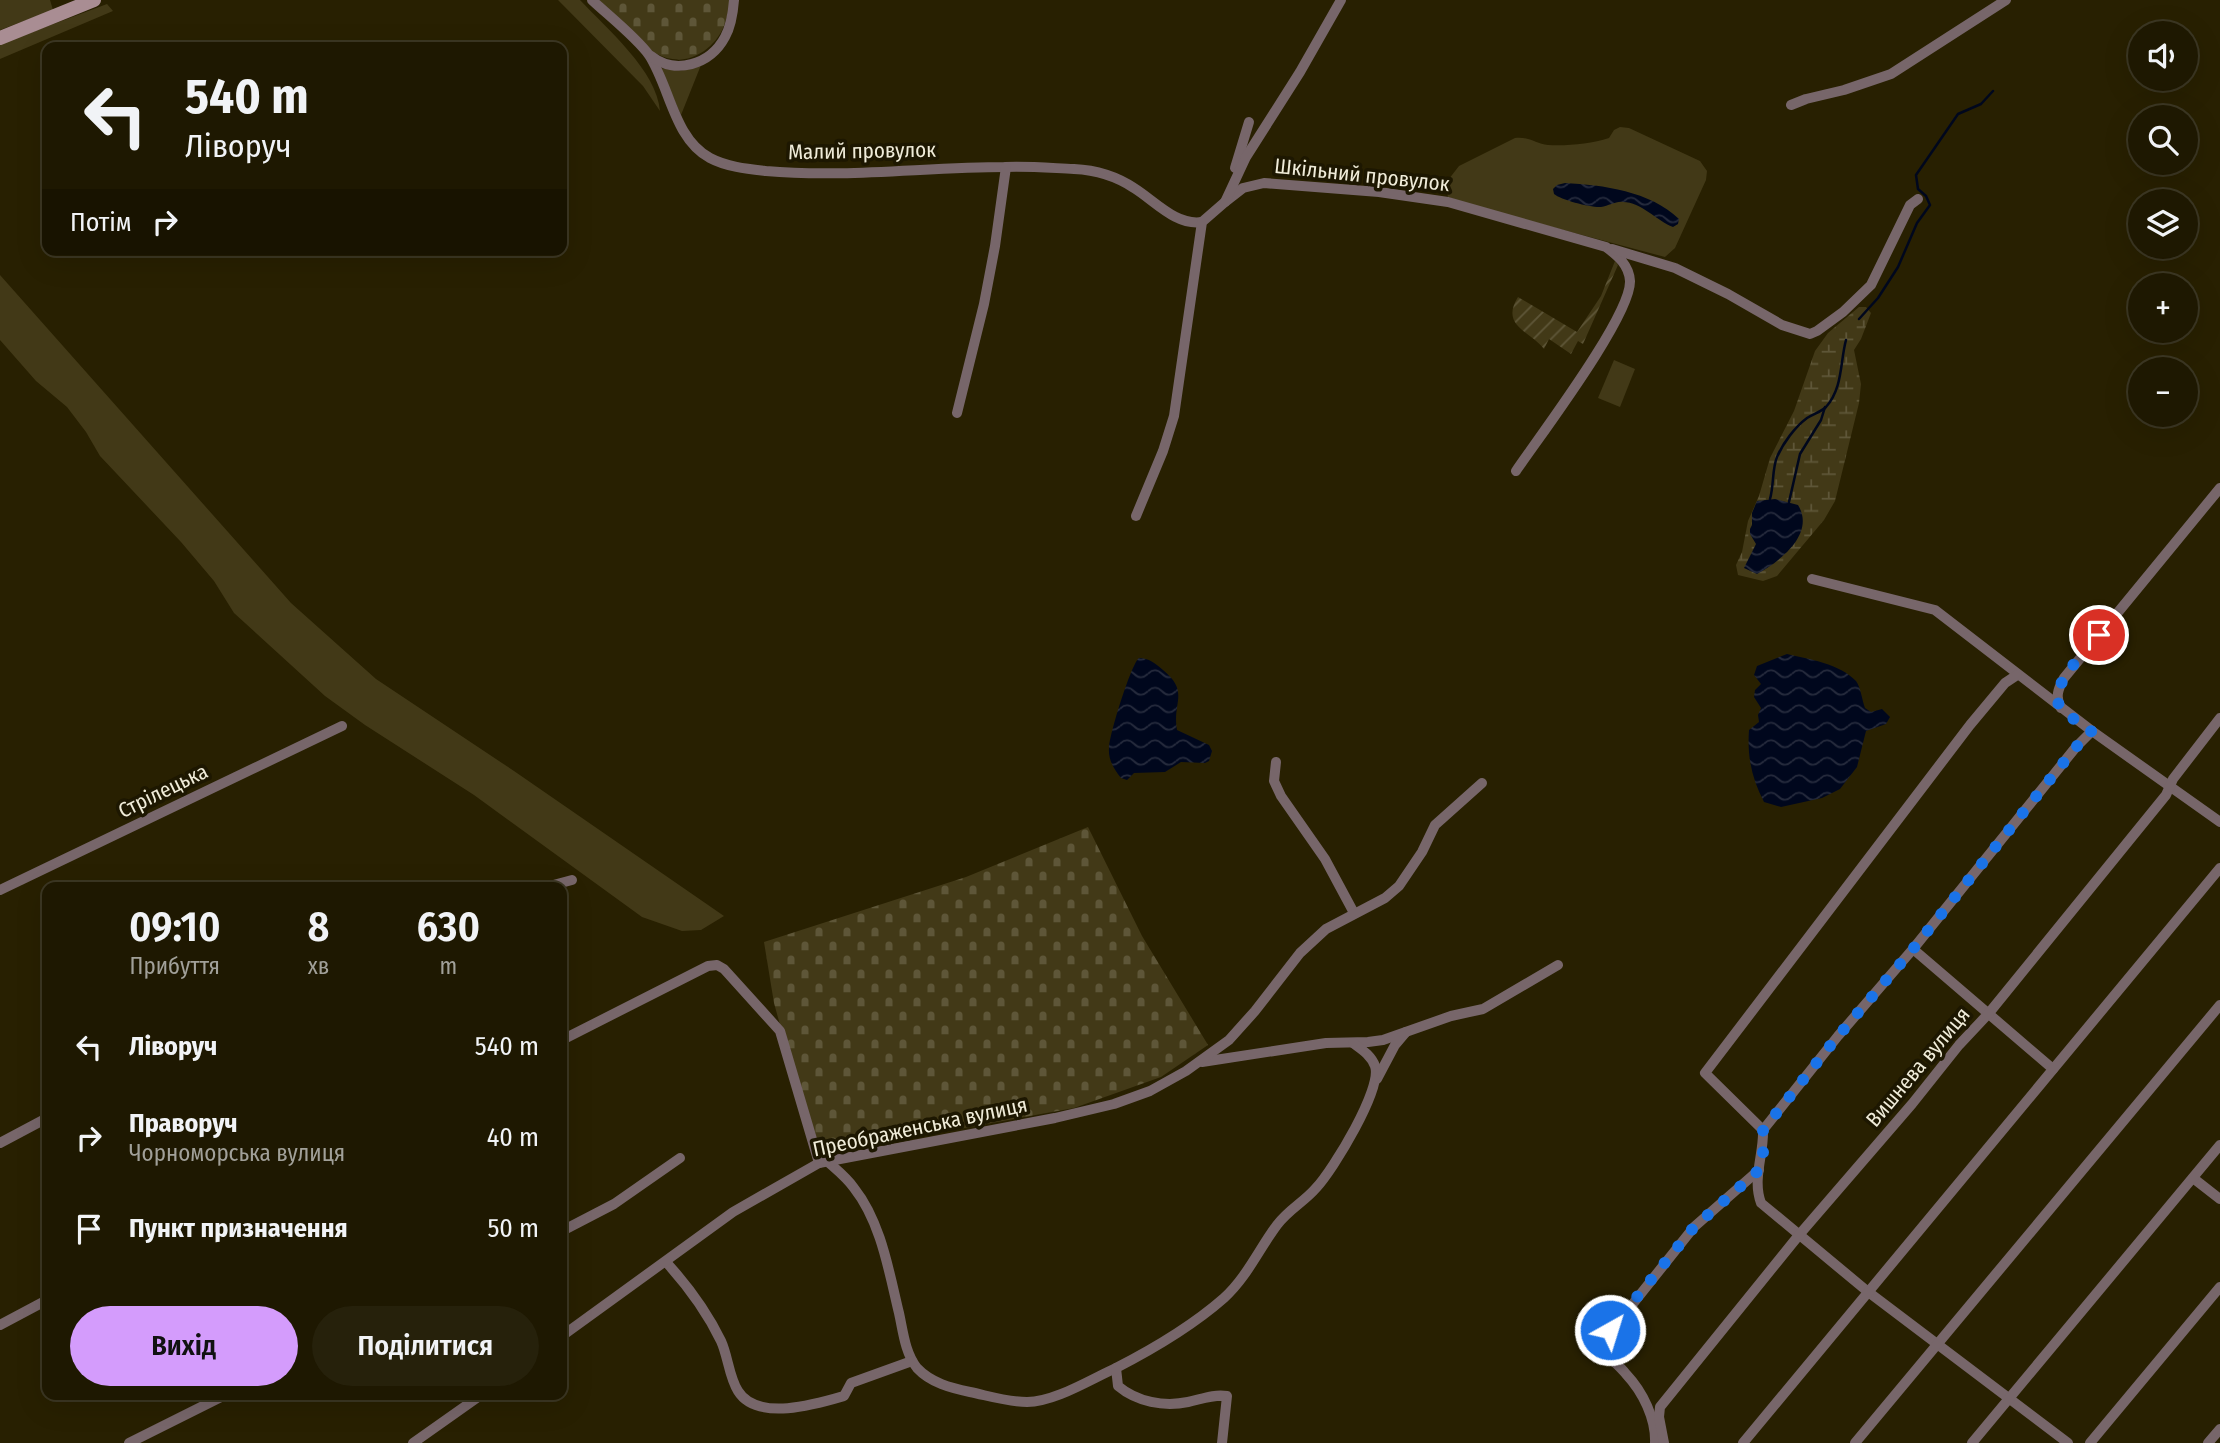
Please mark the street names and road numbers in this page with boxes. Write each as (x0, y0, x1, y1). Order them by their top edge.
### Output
street label: Малий провулок (788, 137, 936, 165)
street label: Шкільний провулок (1273, 153, 1451, 197)
street label: Стрілецька (114, 758, 212, 824)
street label: Вишнева вулиця (1860, 1002, 1976, 1132)
street label: Преображенська вулиця (810, 1092, 1030, 1162)

